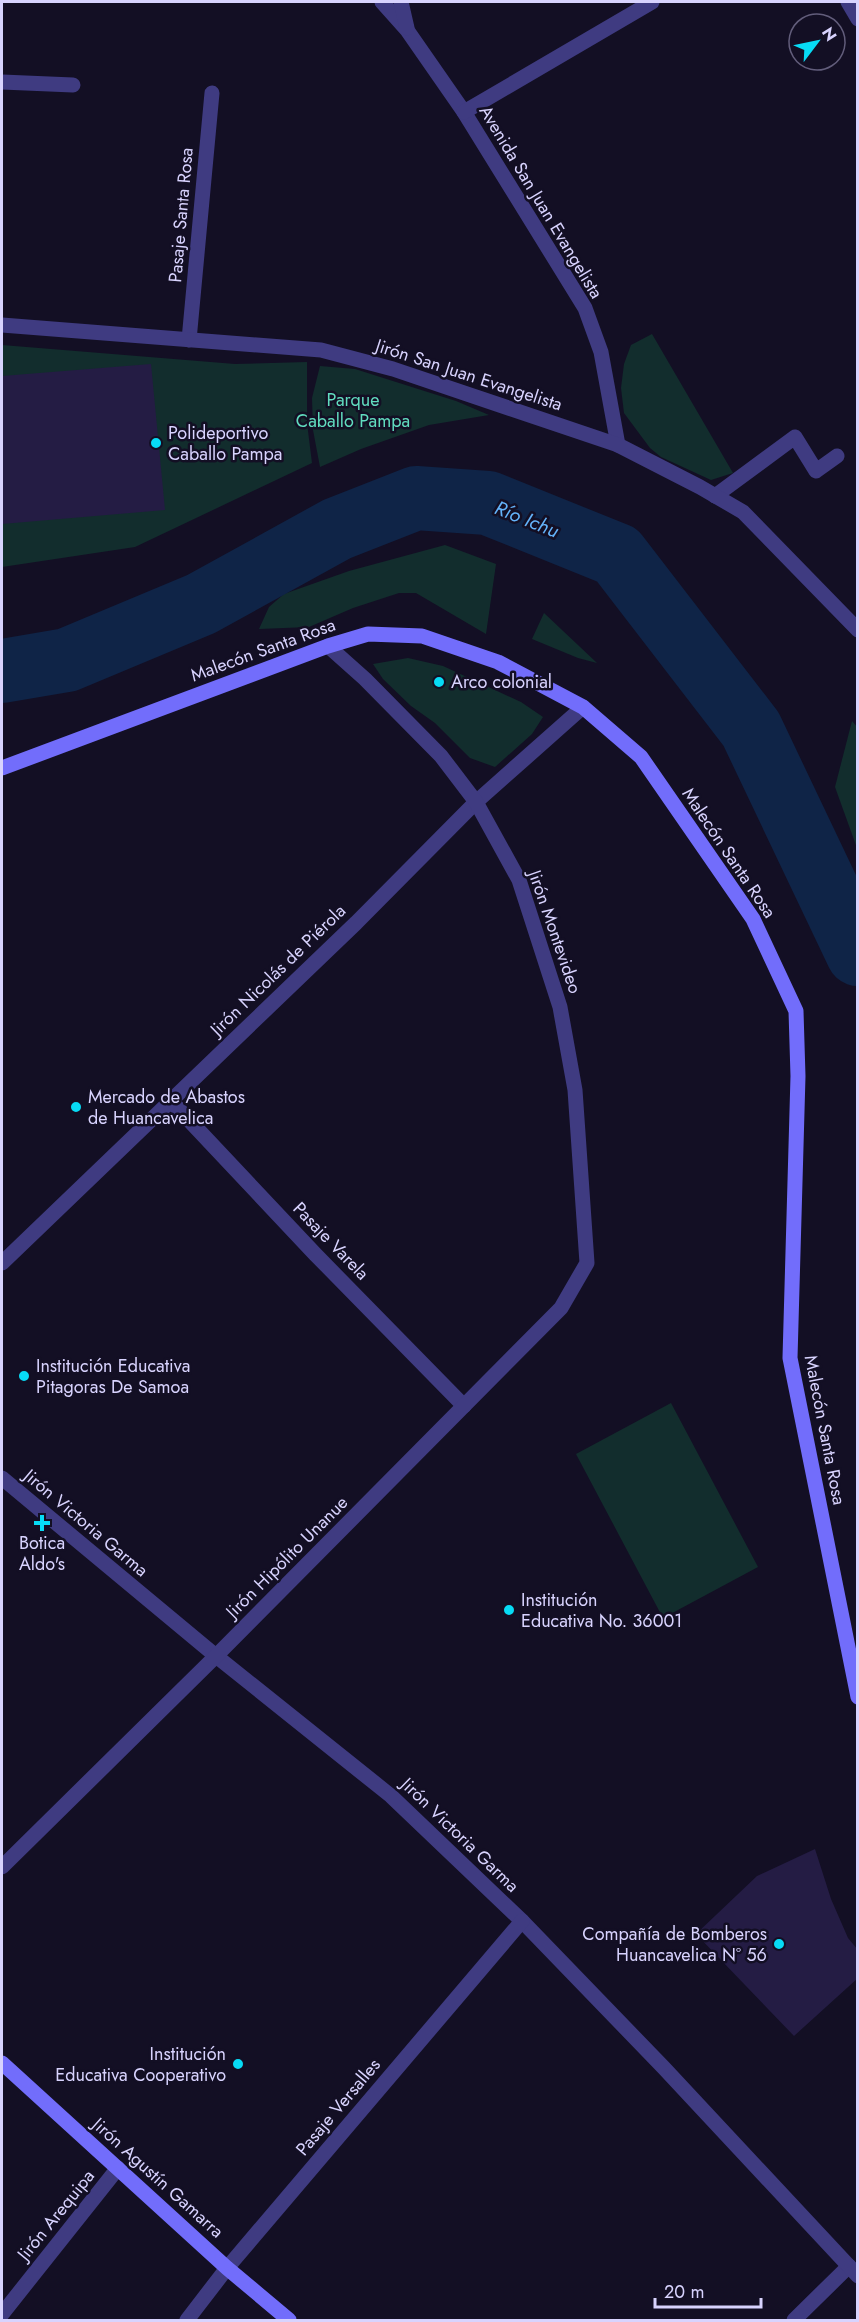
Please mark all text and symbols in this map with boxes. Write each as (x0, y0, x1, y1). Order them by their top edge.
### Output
north arrow (787, 12, 847, 72)
text: N (816, 23, 842, 46)
street label: Avenida San Juan Evangelista (473, 100, 609, 304)
street label: Pasaje Santa Rosa (162, 147, 200, 283)
street label: Jirón San Juan Evangelista (370, 332, 566, 417)
park label: Parque Caballo Pampa (296, 387, 410, 434)
place label: Polideportivo Caballo Pampa (168, 420, 282, 467)
marker: Polideportivo Caballo Pampa (149, 436, 163, 450)
water label: Río Ichu (490, 493, 563, 545)
street label: Malecón Santa Rosa (187, 612, 339, 688)
place label: Arco colonial (451, 669, 552, 695)
marker: Arco colonial (432, 675, 446, 689)
street label: Malecón Santa Rosa (676, 783, 782, 923)
street label: Jirón Montevideo (521, 865, 588, 997)
street label: Jirón Nicolás de Piérola (203, 898, 352, 1043)
place label: Mercado de Abastos de Huancavelica (88, 1084, 245, 1131)
marker: Mercado de Abastos de Huancavelica (69, 1100, 83, 1114)
street label: Pasaje Varela (287, 1196, 375, 1286)
place label: Institución Educativa Pitagoras De Samoa (36, 1353, 190, 1400)
street label: Malecón Santa Rosa (798, 1353, 852, 1507)
marker: Institución Educativa Pitagoras De Samoa (17, 1369, 31, 1383)
street label: Jirón Victoria Garma (17, 1462, 154, 1583)
street label: Jirón Hipólito Unanue (219, 1490, 354, 1625)
marker: Botica Aldo's (35, 1516, 49, 1530)
place label: Botica Aldo's (19, 1530, 65, 1577)
place label: Institución Educativa No. 36001 (521, 1587, 682, 1634)
marker: Institución Educativa No. 36001 (502, 1603, 516, 1617)
street label: Jirón Victoria Garma (394, 1770, 525, 1898)
place label: Compañía de Bomberos Huancavelica Nº 56 (582, 1921, 767, 1968)
marker: Compañía de Bomberos Huancavelica Nº 56 (772, 1937, 786, 1951)
place label: Institución Educativa Cooperativo (55, 2041, 226, 2088)
street label: Pasaje Versalles (290, 2053, 386, 2161)
marker: Institución Educativa Cooperativo (231, 2057, 245, 2071)
street label: Jirón Agustín Gamarra (85, 2111, 229, 2244)
street label: Jirón Arequipa (10, 2164, 101, 2267)
scale bar (655, 2271, 762, 2309)
text: 20 m (664, 2279, 704, 2305)

